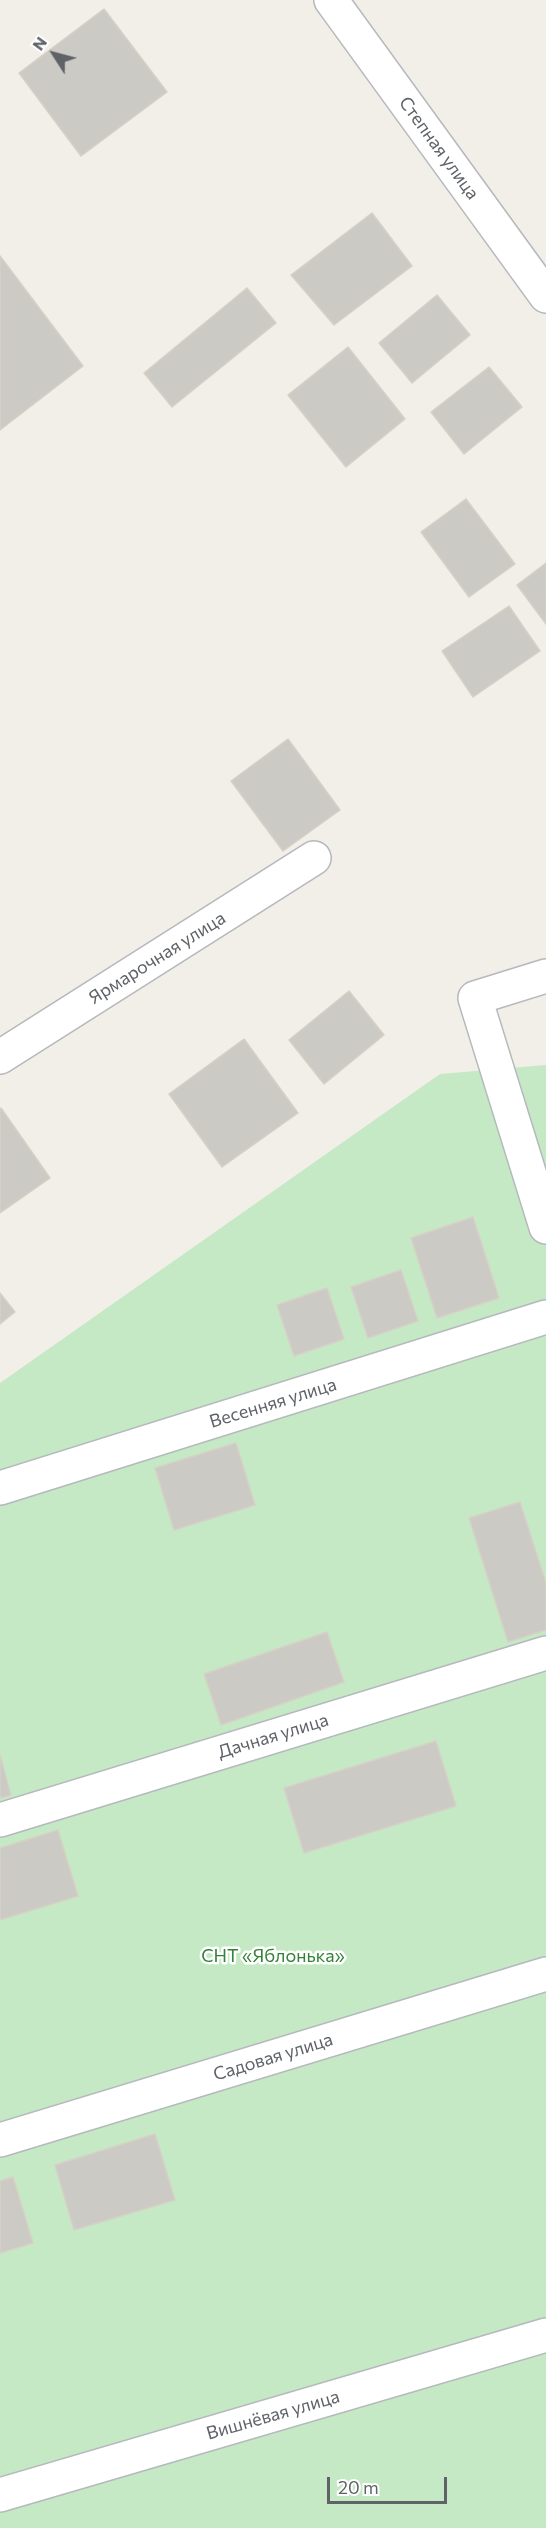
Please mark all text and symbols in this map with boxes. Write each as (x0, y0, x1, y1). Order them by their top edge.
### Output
north arrow (24, 24, 84, 84)
text: N (28, 33, 50, 54)
street label: Степная улица (394, 92, 484, 204)
street label: Ярмарочная улица (85, 907, 229, 1009)
street label: Весенняя улица (207, 1373, 339, 1433)
street label: Дачная улица (215, 1709, 331, 1763)
park label: СНТ «Яблонька» (201, 1945, 345, 1967)
street label: Садовая улица (211, 2029, 335, 2085)
street label: Вишнёвая улица (204, 2386, 342, 2444)
scale bar (330, 2465, 450, 2503)
text: 20 m (338, 2476, 379, 2498)

